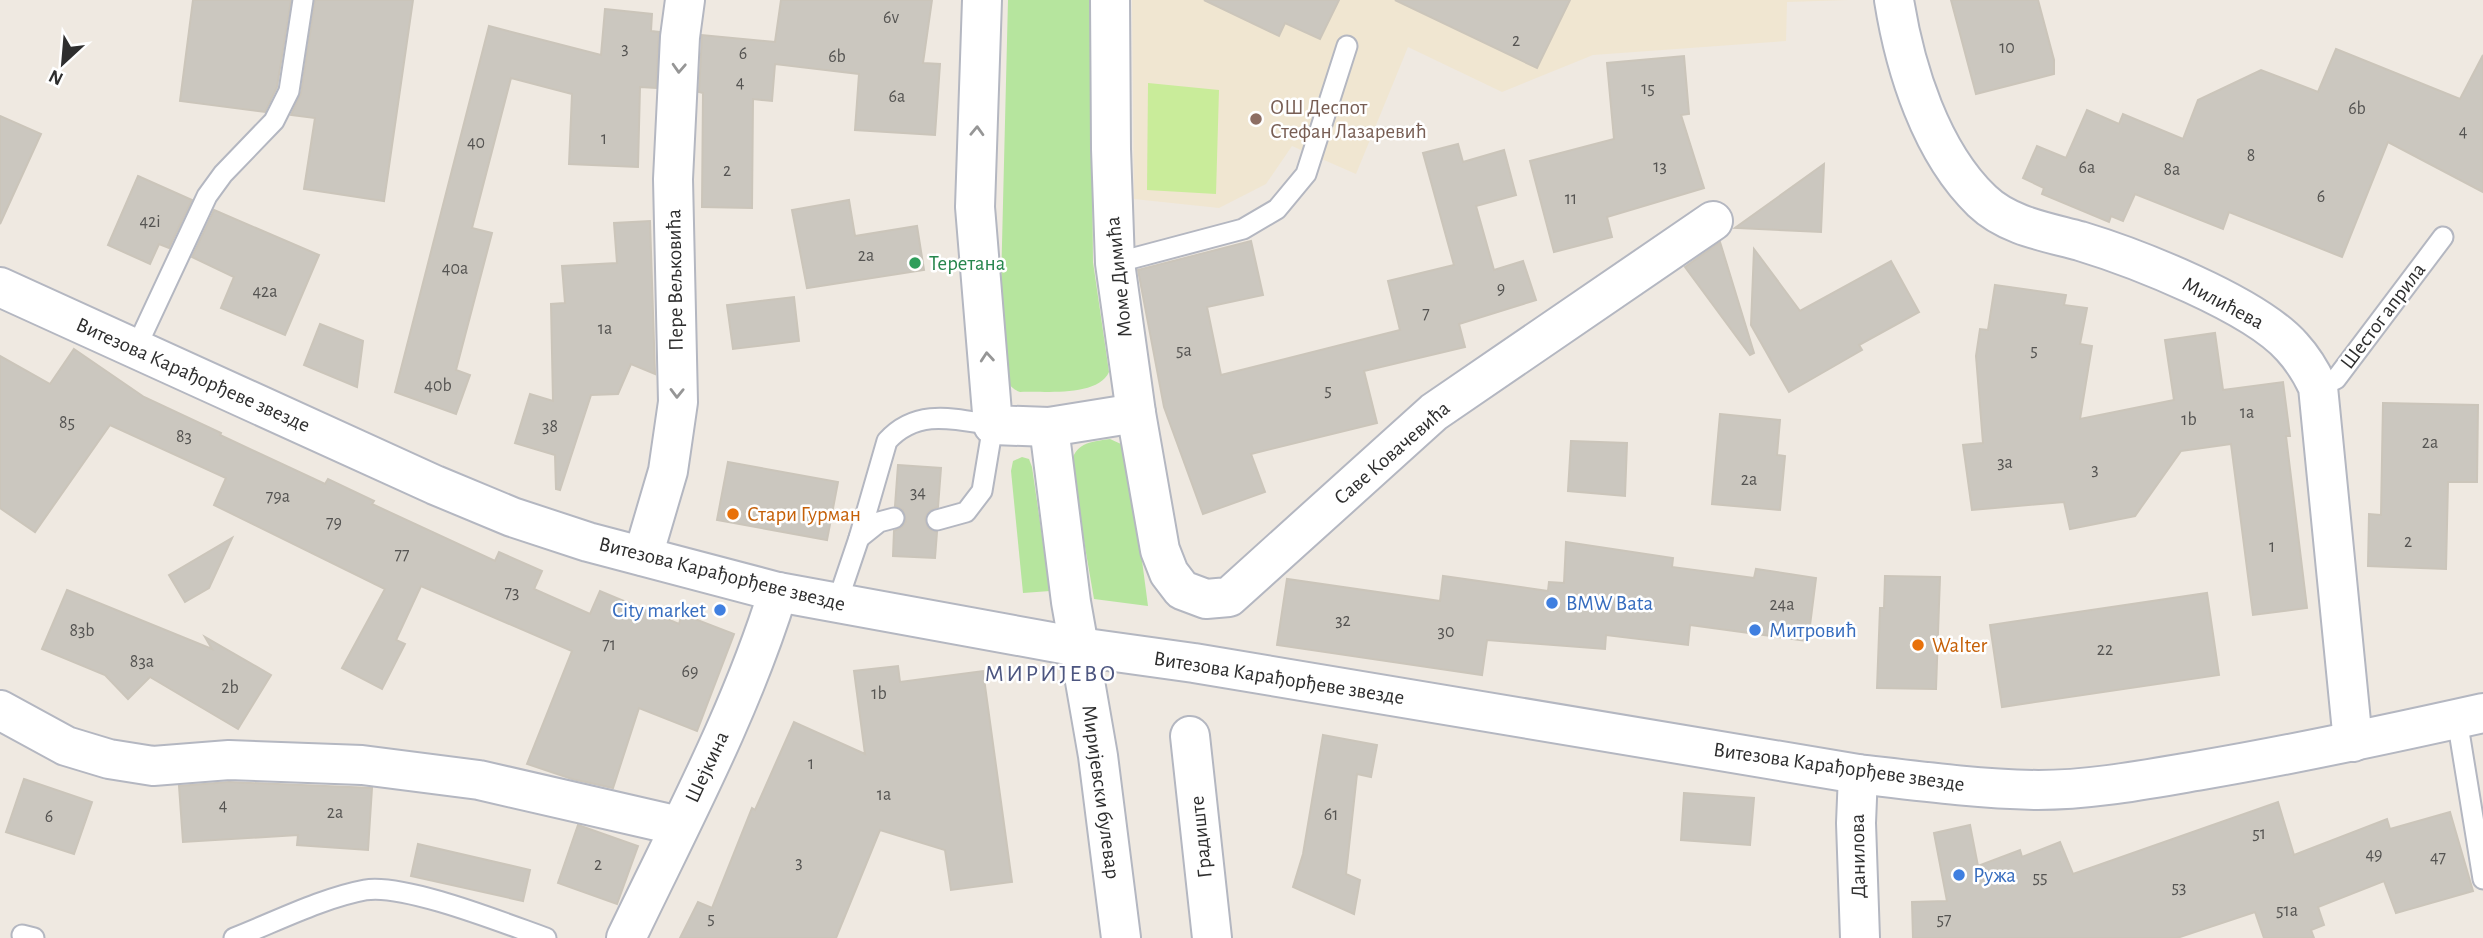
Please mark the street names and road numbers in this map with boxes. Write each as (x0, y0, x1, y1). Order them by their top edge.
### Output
street label: Пере Вељковића (663, 208, 687, 351)
street label: Моме Димића (1102, 215, 1136, 338)
street label: Шестог априла (2337, 259, 2430, 373)
street label: Милићева (2179, 273, 2267, 333)
street label: Витезова Карађорђеве звезде (73, 314, 313, 436)
street label: Саве Ковачевића (1330, 397, 1454, 509)
street label: Витезова Карађорђеве звезде (596, 533, 848, 615)
street label: Витезова Карађорђеве звезде (1152, 648, 1406, 708)
street label: Миријевски булевар (1078, 704, 1124, 880)
street label: Шејкина (681, 728, 733, 806)
street label: Витезова Карађорђеве звезде (1712, 739, 1966, 795)
street label: Градиште (1186, 795, 1216, 879)
street label: Данилова (1847, 813, 1869, 898)

